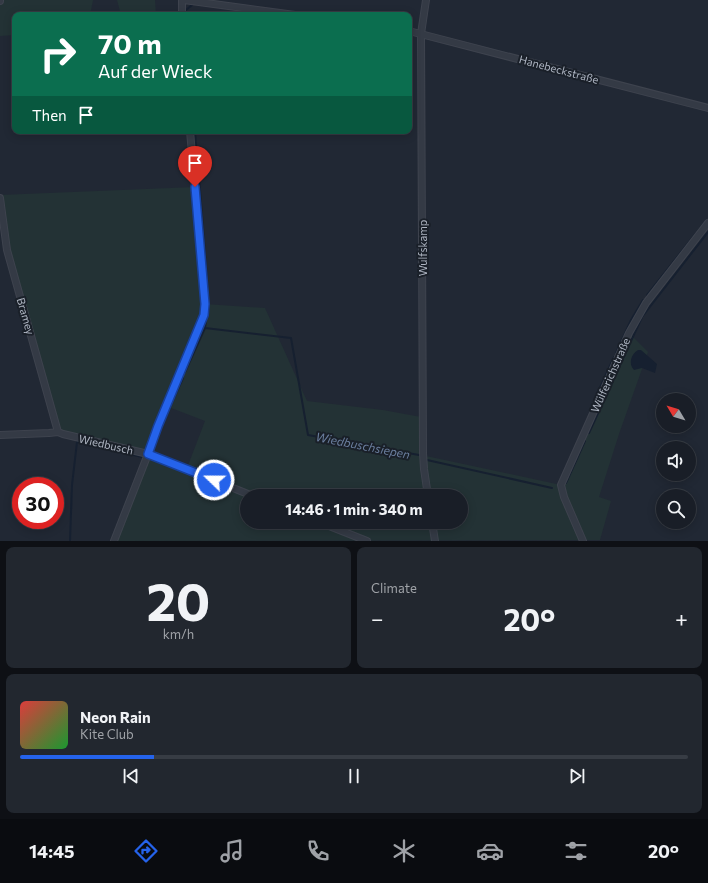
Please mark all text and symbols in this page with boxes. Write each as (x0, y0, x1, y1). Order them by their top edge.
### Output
text: 70 m (98, 26, 162, 60)
icon: right (32, 28, 84, 80)
street label: Hanebeckstraße (518, 52, 600, 86)
text: Auf der Wieck (98, 60, 213, 82)
icon: arrive (75, 104, 97, 126)
text: Then (32, 106, 67, 124)
pin (178, 146, 212, 187)
icon: arrive (184, 152, 206, 174)
street label: Wulfskamp (416, 220, 429, 276)
street label: Bramey (15, 296, 38, 336)
street label: Wülferichstraße (588, 335, 632, 414)
north arrow (656, 393, 696, 433)
map controls (656, 393, 696, 529)
water label: Wiedbuschsiepen (315, 429, 411, 461)
street label: Wiedbusch (77, 431, 135, 457)
button: sound (656, 441, 696, 481)
position arrow (193, 459, 235, 501)
speed limit sign: 30 (12, 477, 64, 529)
button: search (656, 489, 696, 529)
text: 14:46 · 1 min · 340 m (285, 500, 423, 518)
text: 20 (147, 568, 210, 632)
text: Climate (371, 580, 417, 596)
text: 20° (503, 600, 555, 637)
text: − (371, 605, 384, 632)
text: + (675, 605, 688, 632)
text: km/h (163, 626, 194, 642)
text: Neon Rain (80, 708, 151, 726)
text: Kite Club (80, 726, 134, 742)
icon: previous (120, 765, 142, 787)
icon: pause (343, 765, 365, 787)
icon: next (566, 765, 588, 787)
icon: directions (132, 837, 160, 865)
icon: music (218, 837, 246, 865)
icon: phone (304, 837, 332, 865)
icon: climate (390, 837, 418, 865)
icon: car (476, 837, 504, 865)
icon: filters (562, 837, 590, 865)
text: 14:45 (29, 840, 74, 862)
text: 20° (648, 840, 679, 862)

